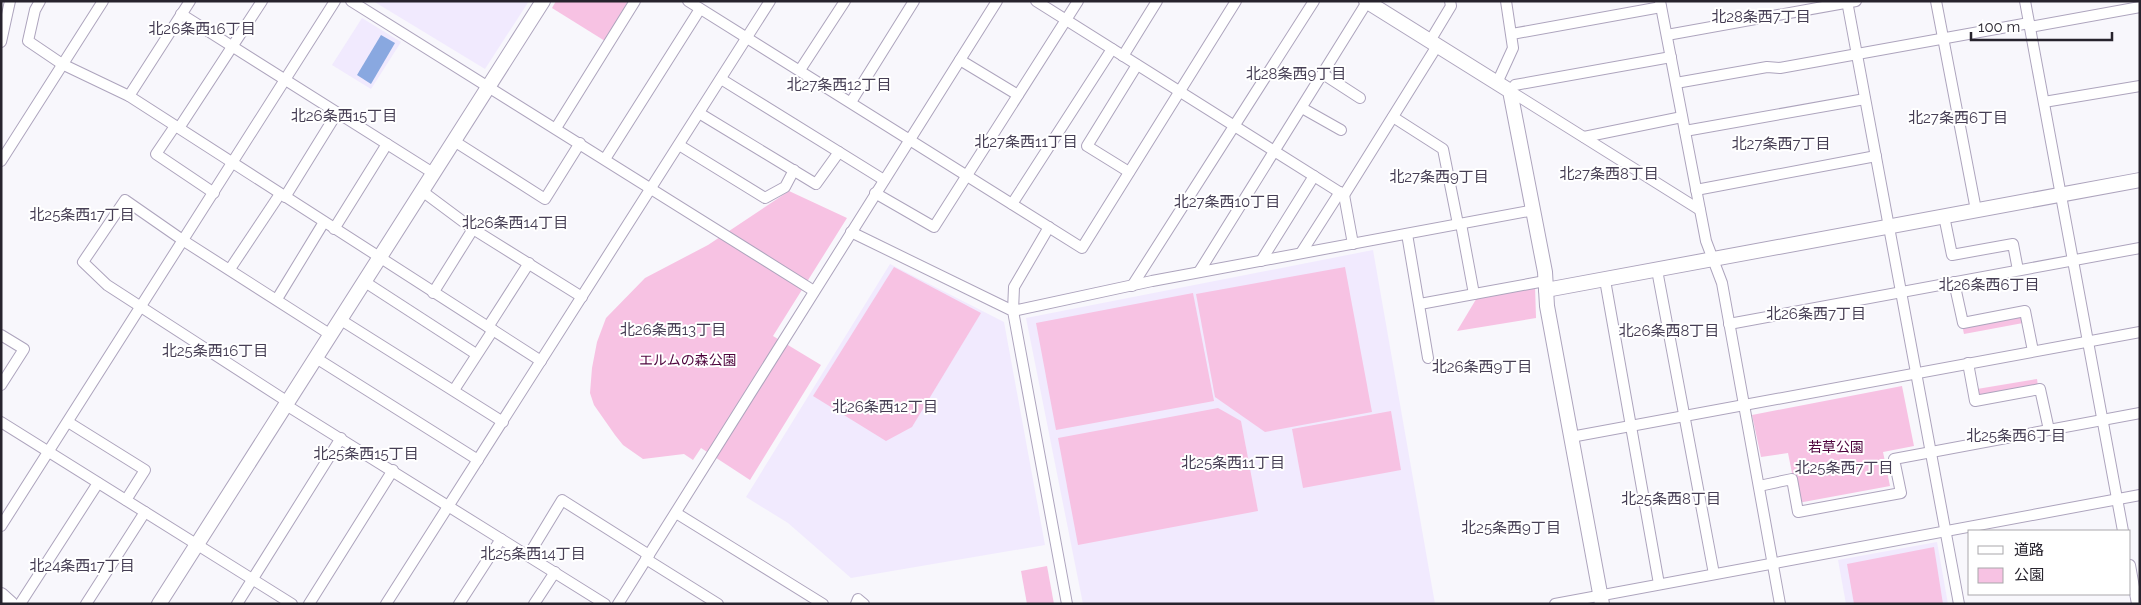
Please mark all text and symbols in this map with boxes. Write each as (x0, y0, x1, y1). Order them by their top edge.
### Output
district label: 北28条西7丁目 (1711, 8, 1811, 26)
scale bar (1971, 10, 2112, 42)
text: 100 m (1978, 18, 2020, 36)
district label: 北26条西16丁目 (148, 20, 256, 38)
district label: 北28条西9丁目 (1246, 65, 1346, 83)
district label: 北27条西12丁目 (786, 76, 892, 94)
district label: 北26条西15丁目 (291, 107, 397, 125)
district label: 北27条西6丁目 (1908, 109, 2008, 127)
district label: 北27条西11丁目 (974, 133, 1078, 151)
district label: 北27条西7丁目 (1732, 135, 1830, 153)
district label: 北27条西8丁目 (1559, 165, 1659, 183)
district label: 北27条西9丁目 (1389, 168, 1489, 186)
district label: 北27条西10丁目 (1174, 193, 1280, 211)
district label: 北25条西17丁目 (29, 206, 135, 224)
district label: 北26条西14丁目 (462, 214, 568, 232)
district label: 北26条西6丁目 (1939, 276, 2039, 294)
district label: 北26条西7丁目 (1766, 305, 1866, 323)
district label: 北26条西13丁目 (620, 321, 726, 339)
district label: 北26条西8丁目 (1619, 322, 1719, 340)
district label: 北25条西16丁目 (162, 342, 268, 360)
park label: エルムの森公園 (639, 352, 737, 368)
district label: 北26条西9丁目 (1432, 358, 1532, 376)
district label: 北26条西12丁目 (832, 398, 938, 416)
district label: 北25条西6丁目 (1966, 427, 2066, 445)
park label: 若草公園 (1808, 439, 1864, 455)
district label: 北25条西15丁目 (313, 445, 419, 463)
district label: 北25条西11丁目 (1181, 454, 1285, 472)
district label: 北25条西7丁目 (1794, 459, 1894, 477)
district label: 北25条西8丁目 (1621, 490, 1721, 508)
district label: 北25条西9丁目 (1461, 519, 1561, 537)
legend (1968, 530, 2131, 595)
text: 道路 (2014, 541, 2044, 559)
district label: 北25条西14丁目 (480, 545, 586, 563)
district label: 北24条西17丁目 (29, 557, 135, 575)
text: 公園 (2014, 566, 2044, 584)

